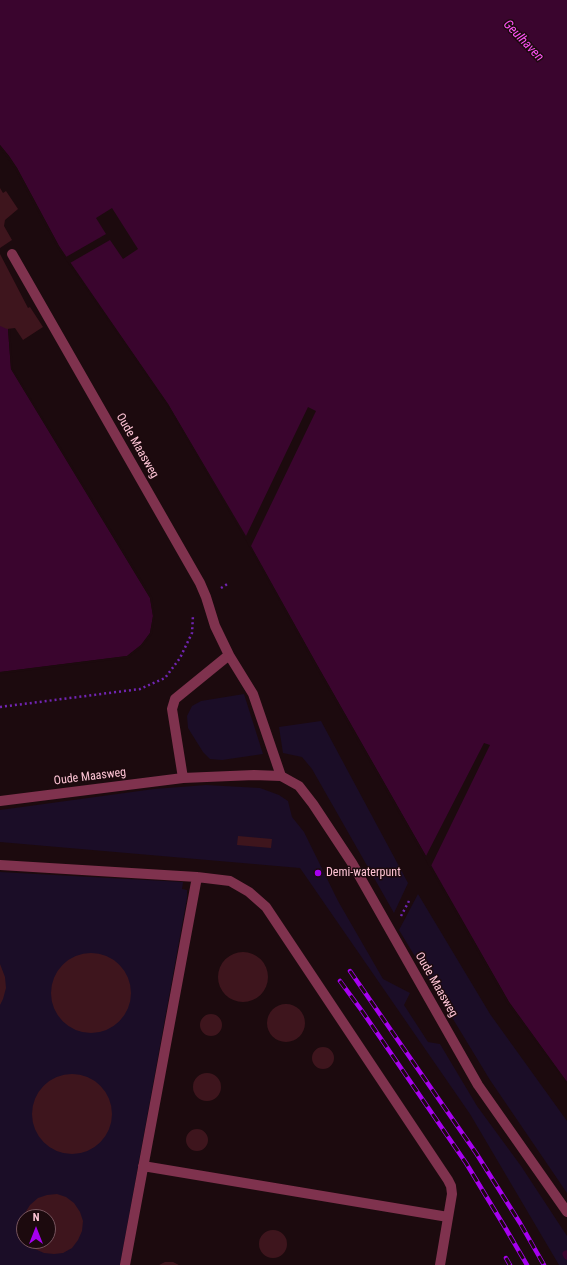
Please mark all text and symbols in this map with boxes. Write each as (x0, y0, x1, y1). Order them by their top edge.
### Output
water label: Geulhaven (499, 17, 547, 65)
street label: Oude Maasweg (113, 411, 161, 481)
street label: Oude Maasweg (53, 765, 127, 789)
place label: Demi-waterpunt (326, 866, 401, 880)
marker: Demi-waterpunt (313, 868, 323, 878)
street label: Oude Maasweg (412, 950, 460, 1020)
north arrow (16, 1209, 56, 1249)
text: N (33, 1211, 39, 1224)

